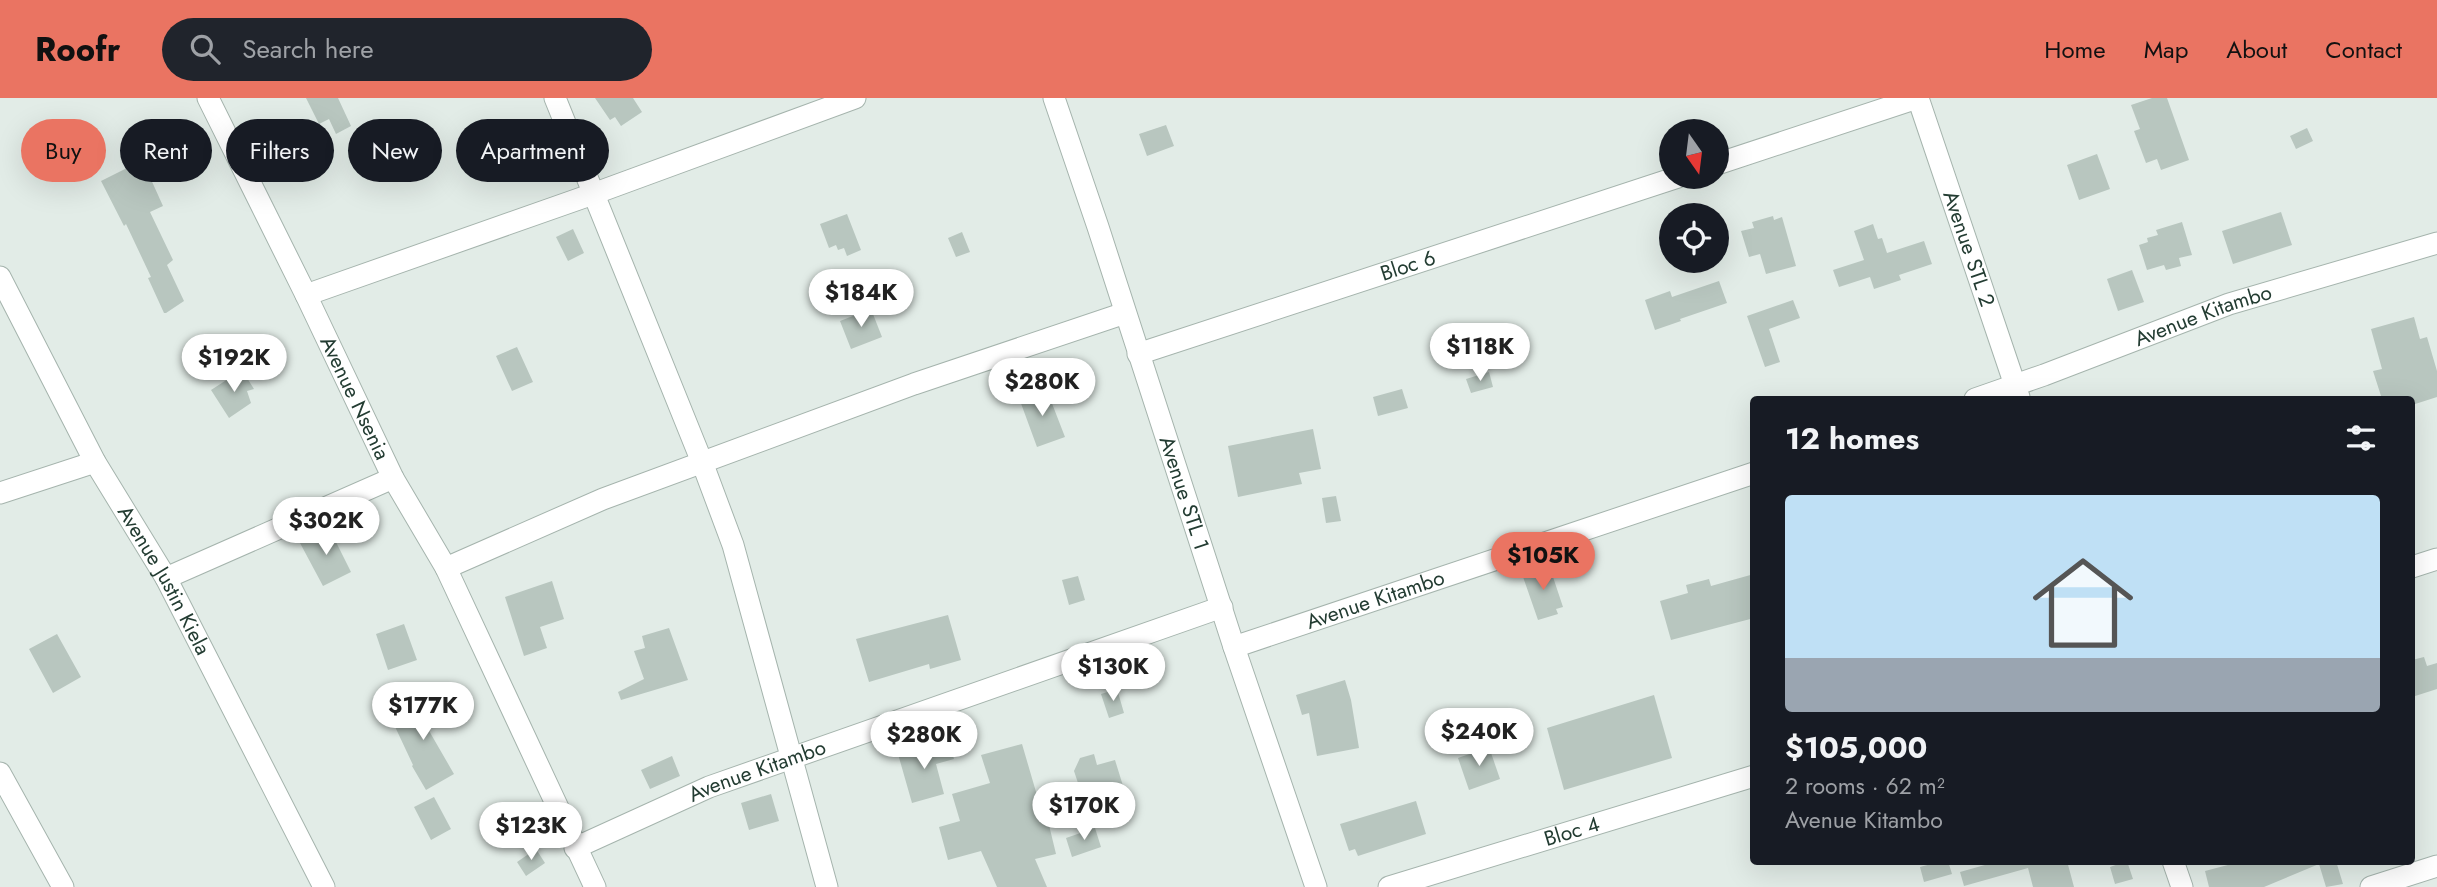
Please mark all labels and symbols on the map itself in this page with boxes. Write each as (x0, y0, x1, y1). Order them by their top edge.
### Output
north arrow (1659, 119, 1729, 189)
street label: Avenue STL 2 (1935, 187, 2002, 311)
street label: Bloc 6 (1376, 242, 1439, 289)
pin: $184K (812, 270, 910, 329)
street label: Avenue Kitambo (2130, 277, 2275, 354)
pin: $118K (1431, 324, 1529, 383)
street label: Avenue Nsenia (313, 331, 397, 465)
pin: $192K (185, 334, 283, 394)
pin: $280K (993, 358, 1091, 418)
street label: Avenue STL 1 (1152, 432, 1217, 554)
pin: $302K (277, 498, 375, 557)
street label: Avenue Justin Kiela (110, 500, 218, 660)
pin: $105K (1494, 532, 1592, 592)
street label: Avenue Kitambo (1302, 563, 1448, 637)
pin: $130K (1064, 644, 1162, 703)
pin: $177K (374, 682, 472, 742)
pin: $240K (1430, 708, 1528, 768)
pin: $280K (875, 712, 973, 771)
street label: Avenue Kitambo (683, 732, 830, 809)
pin: $170K (1035, 782, 1133, 842)
pin: $123K (482, 802, 580, 862)
street label: Bloc 4 (1540, 809, 1603, 854)

